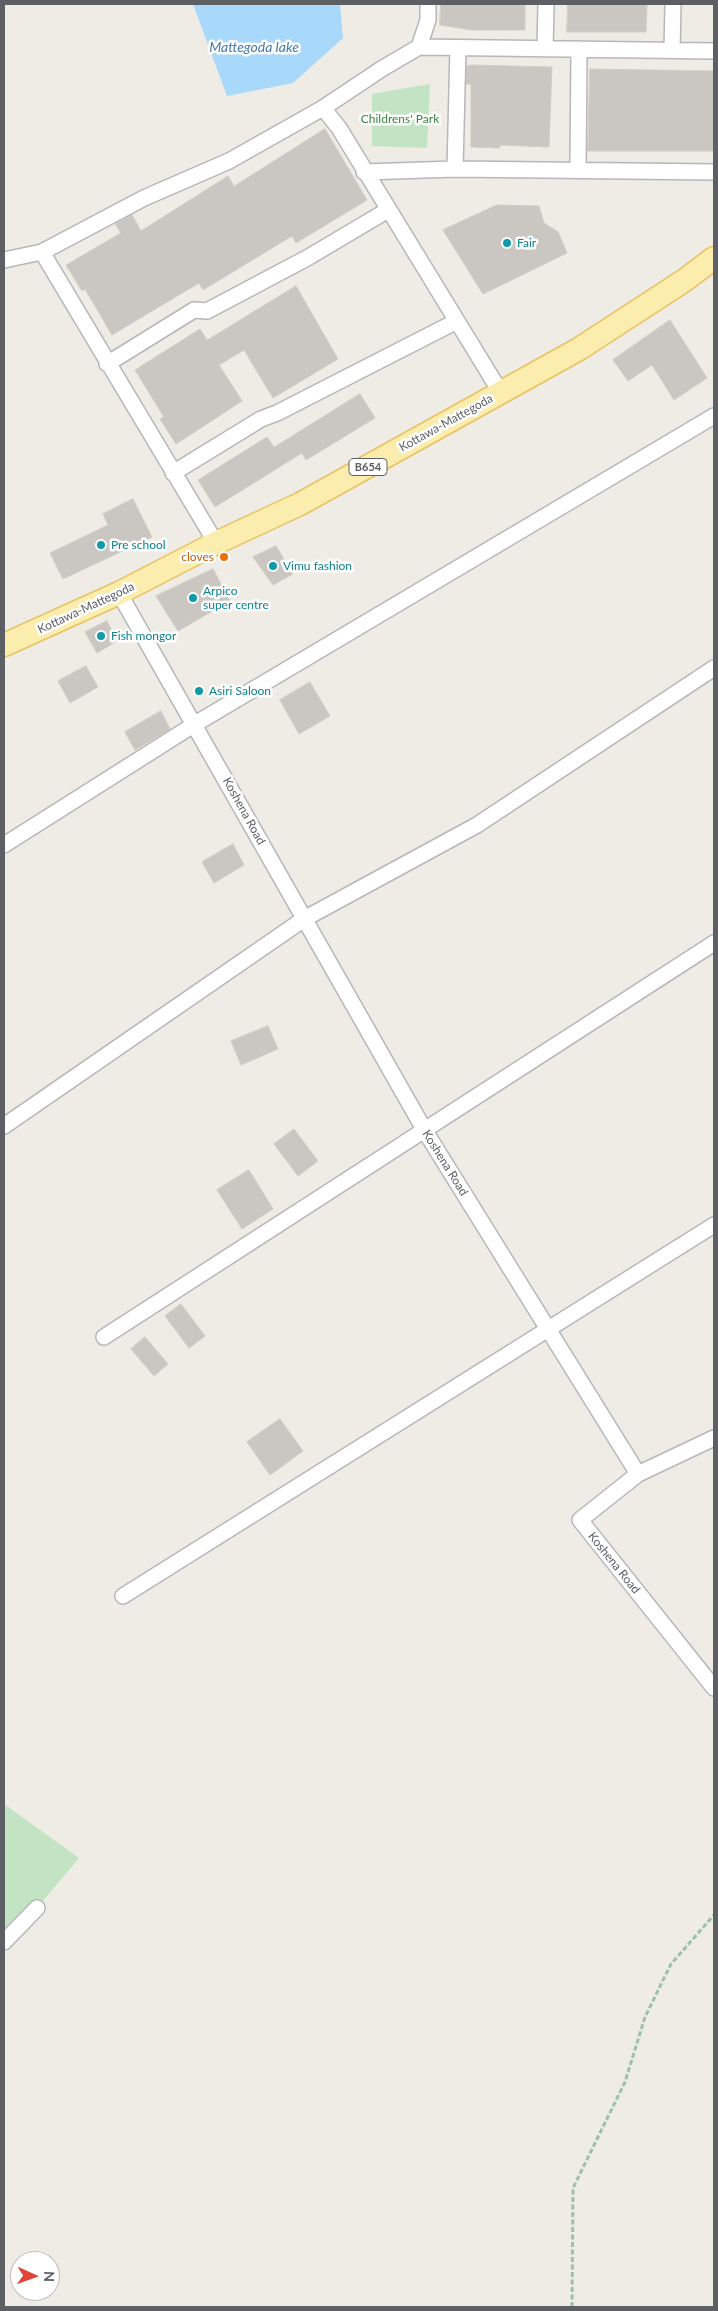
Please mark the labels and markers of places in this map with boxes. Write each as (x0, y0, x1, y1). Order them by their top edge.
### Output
place label: Fair (517, 236, 536, 250)
marker: Fair (501, 237, 513, 249)
place label: Pre school (111, 538, 166, 552)
marker: Pre school (95, 539, 107, 551)
place label: cloves (181, 550, 214, 564)
marker: cloves (218, 551, 230, 563)
place label: Vimu fashion (283, 559, 352, 573)
marker: Vimu fashion (267, 560, 279, 572)
place label: Arpico super centre (203, 584, 269, 612)
marker: Arpico super centre (187, 592, 199, 604)
place label: Fish mongor (111, 629, 176, 643)
marker: Fish mongor (95, 630, 107, 642)
place label: Asiri Saloon (209, 684, 271, 698)
marker: Asiri Saloon (193, 685, 205, 697)

